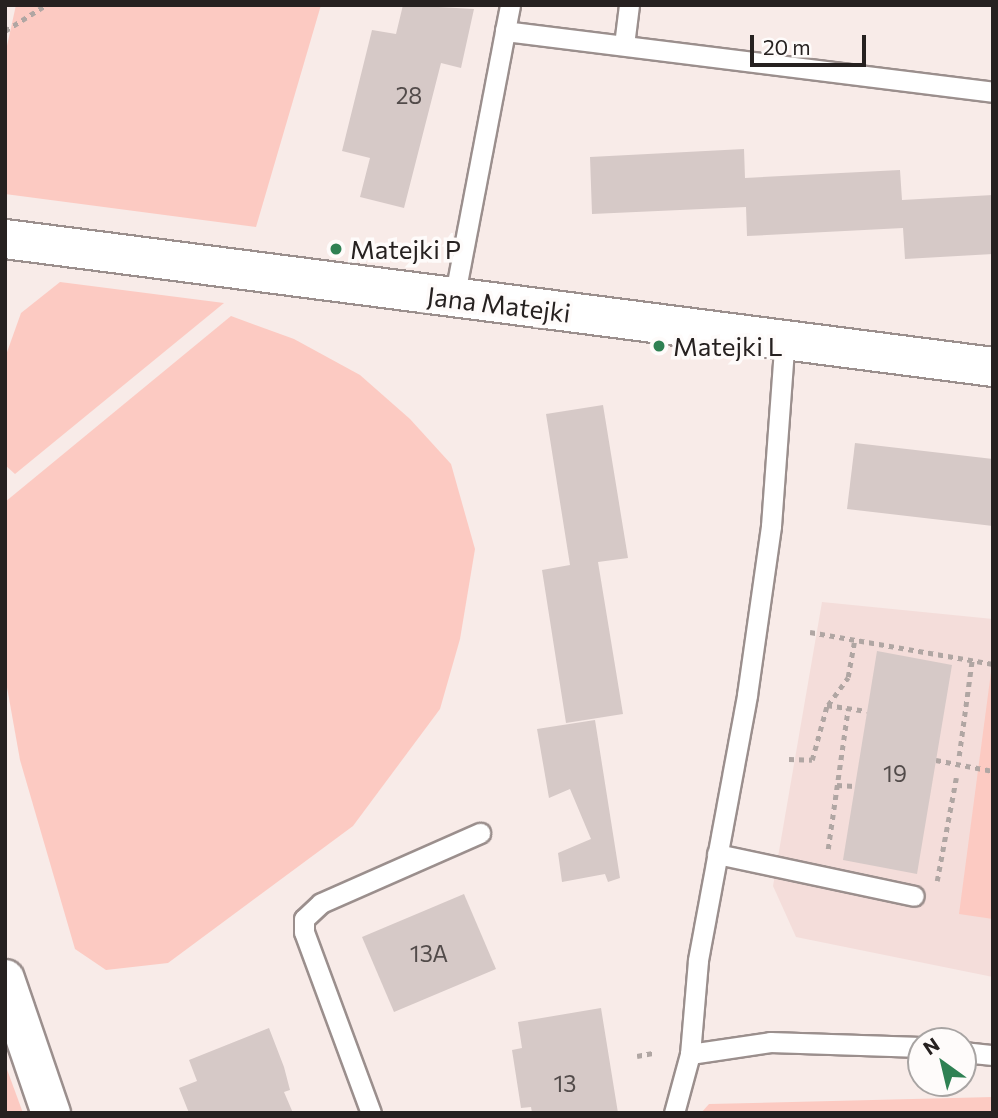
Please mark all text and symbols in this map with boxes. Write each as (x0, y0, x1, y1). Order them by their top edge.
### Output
scale bar (753, 21, 869, 65)
text: 20 m (763, 34, 811, 59)
house number: 28 (396, 81, 422, 109)
place label: Matejki P (350, 233, 461, 265)
marker: Matejki P (328, 241, 344, 257)
street label: Jana Matejki (425, 280, 573, 328)
place label: Matejki L (673, 330, 783, 362)
marker: Matejki L (651, 338, 667, 354)
house number: 19 (883, 759, 907, 787)
house number: 13A (410, 939, 448, 967)
north arrow (907, 1027, 977, 1097)
text: N (919, 1032, 943, 1059)
house number: 13 (554, 1069, 576, 1097)

